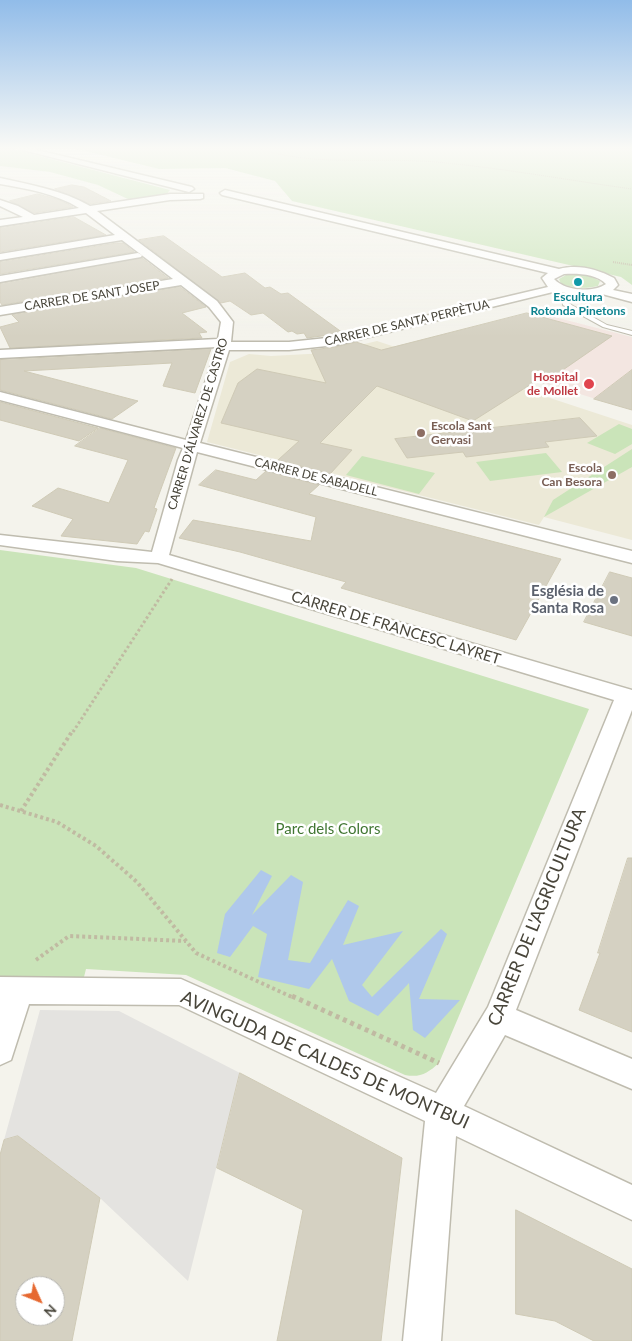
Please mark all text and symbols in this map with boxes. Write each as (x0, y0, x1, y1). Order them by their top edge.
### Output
marker: Escultura Rotonda Pinetons (572, 276, 584, 288)
street label: CARRER DE SANT JOSEP (23, 278, 161, 314)
place label: Escultura Rotonda Pinetons (531, 290, 625, 318)
street label: CARRER DE SANTA PERPÈTUA (323, 297, 491, 349)
street label: CARRER D'ÁLVAREZ DE CASTRO (165, 336, 231, 512)
place label: Hospital de Mollet (527, 370, 578, 398)
marker: Hospital de Mollet (582, 377, 596, 391)
place label: Escola Sant Gervasi (431, 419, 491, 447)
marker: Escola Sant Gervasi (415, 427, 427, 439)
street label: CARRER DE SABADELL (253, 455, 379, 499)
place label: Escola Can Besora (541, 461, 602, 489)
marker: Escola Can Besora (606, 469, 618, 481)
place label: Església de Santa Rosa (531, 582, 604, 617)
street label: CARRER DE FRANCESC LAYRET (289, 588, 503, 668)
marker: Església de Santa Rosa (608, 594, 620, 606)
street label: CARRER DE L'AGRICULTURA (483, 805, 591, 1029)
park label: Parc dels Colors (276, 820, 380, 838)
street label: AVINGUDA DE CALDES DE MONTBUI (177, 986, 473, 1134)
north arrow (15, 1276, 65, 1326)
text: N (41, 1301, 60, 1321)

